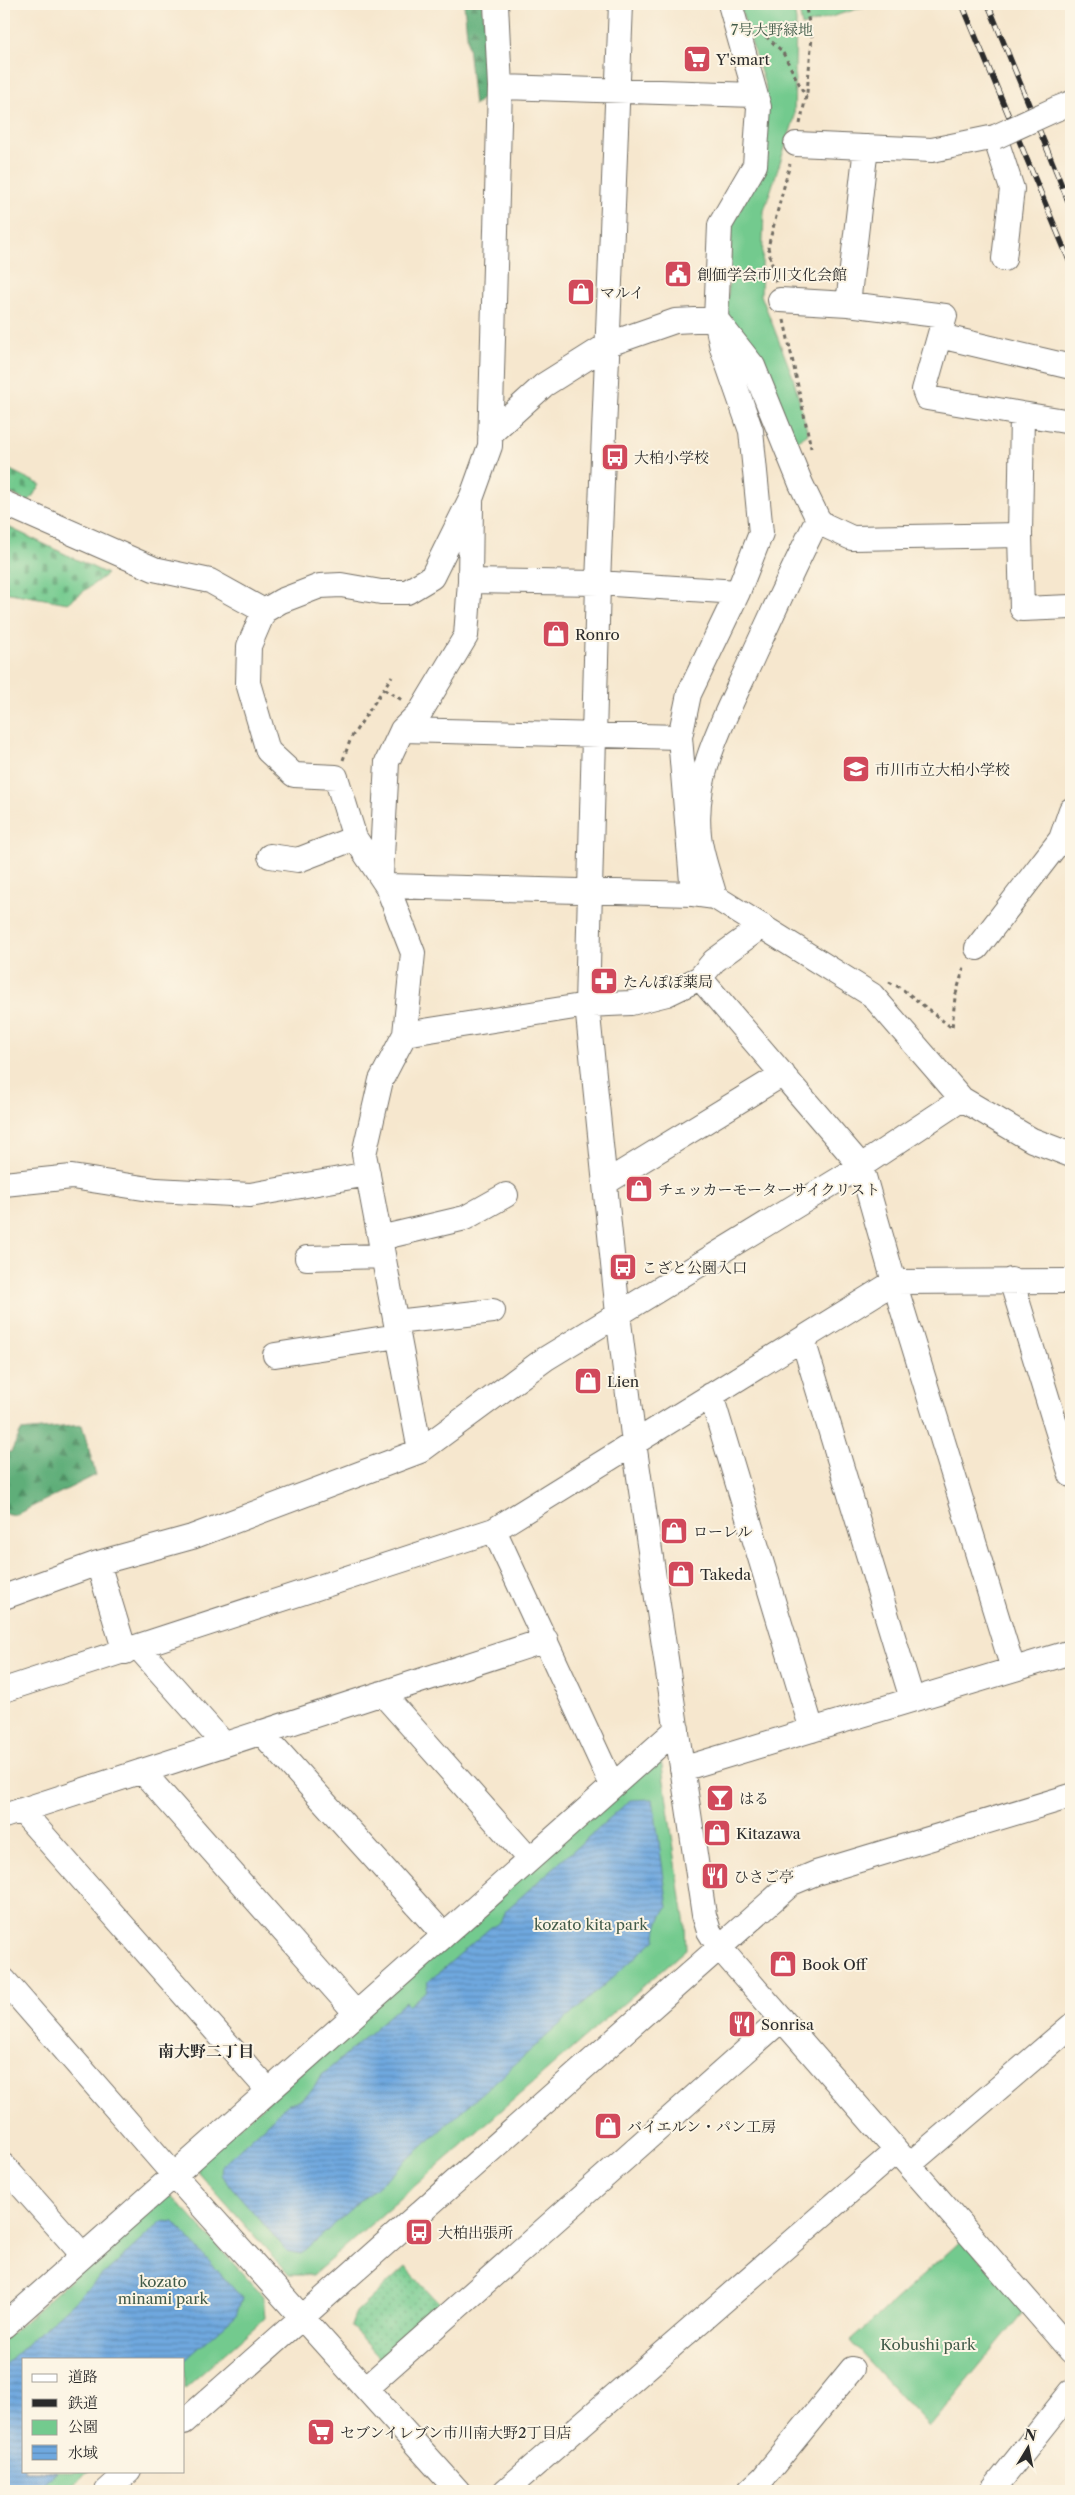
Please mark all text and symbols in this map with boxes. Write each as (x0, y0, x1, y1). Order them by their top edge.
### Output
park label: 7号大野緑地 (731, 20, 813, 39)
supermarket icon: Y'smart (682, 44, 712, 74)
place label: Y'smart (715, 50, 770, 69)
public building icon: 創価学会市川文化会館 (663, 259, 693, 289)
place label: 創価学会市川文化会館 (697, 265, 847, 284)
shop icon: マルイ (566, 277, 596, 307)
place label: マルイ (600, 283, 644, 302)
bus stop icon: 大柏小学校 (600, 442, 630, 472)
place label: 大柏小学校 (634, 448, 709, 467)
shop icon: Ronro (541, 619, 571, 649)
place label: Ronro (575, 625, 620, 644)
school or university icon: 市川市立大柏小学校 (841, 754, 871, 784)
place label: 市川市立大柏小学校 (875, 760, 1010, 779)
pharmacy icon: たんぽぽ薬局 (589, 966, 619, 996)
place label: たんぽぽ薬局 (623, 972, 713, 991)
shop icon: チェッカーモーターサイクリスト (624, 1174, 654, 1204)
place label: チェッカーモーターサイクリスト (658, 1180, 880, 1199)
bus stop icon: こざと公園入口 (608, 1252, 638, 1282)
place label: こざと公園入口 (642, 1258, 747, 1277)
shop icon: Lien (573, 1366, 603, 1396)
place label: Lien (607, 1372, 640, 1391)
shop icon: ローレル (659, 1516, 689, 1546)
place label: ローレル (693, 1522, 752, 1541)
shop icon: Takeda (666, 1559, 696, 1589)
place label: Takeda (700, 1565, 751, 1584)
bar icon: はる (705, 1783, 735, 1813)
place label: はる (739, 1789, 769, 1808)
shop icon: Kitazawa (702, 1818, 732, 1848)
place label: Kitazawa (736, 1824, 801, 1843)
restaurant icon: ひさご亭 (700, 1861, 730, 1891)
place label: ひさご亭 (734, 1867, 794, 1886)
park label: kozato kita park (534, 1915, 649, 1934)
shop icon: Book Off (768, 1949, 798, 1979)
place label: Book Off (802, 1955, 868, 1974)
restaurant icon: Sonrisa (727, 2009, 757, 2039)
place label: Sonrisa (761, 2015, 814, 2034)
district label: 南大野二丁目 (158, 2041, 254, 2061)
shop icon: バイエルン・パン工房 (593, 2111, 623, 2141)
place label: バイエルン・パン工房 (627, 2117, 776, 2136)
bus stop icon: 大柏出張所 (404, 2217, 434, 2247)
place label: 大柏出張所 (438, 2223, 513, 2242)
park label: kozato minami park (118, 2272, 210, 2308)
park label: Kobushi park (880, 2335, 977, 2354)
legend (22, 2358, 185, 2472)
text: 道路 (68, 2367, 98, 2386)
text: 鉄道 (68, 2393, 98, 2412)
text: 公園 (68, 2417, 98, 2436)
supermarket icon: セブンイレブン市川南大野2丁目店 (306, 2417, 336, 2447)
north arrow (1002, 2422, 1052, 2472)
place label: セブンイレブン市川南大野2丁目店 (340, 2423, 572, 2442)
text: N (1023, 2425, 1038, 2445)
text: 水域 (68, 2443, 98, 2462)

